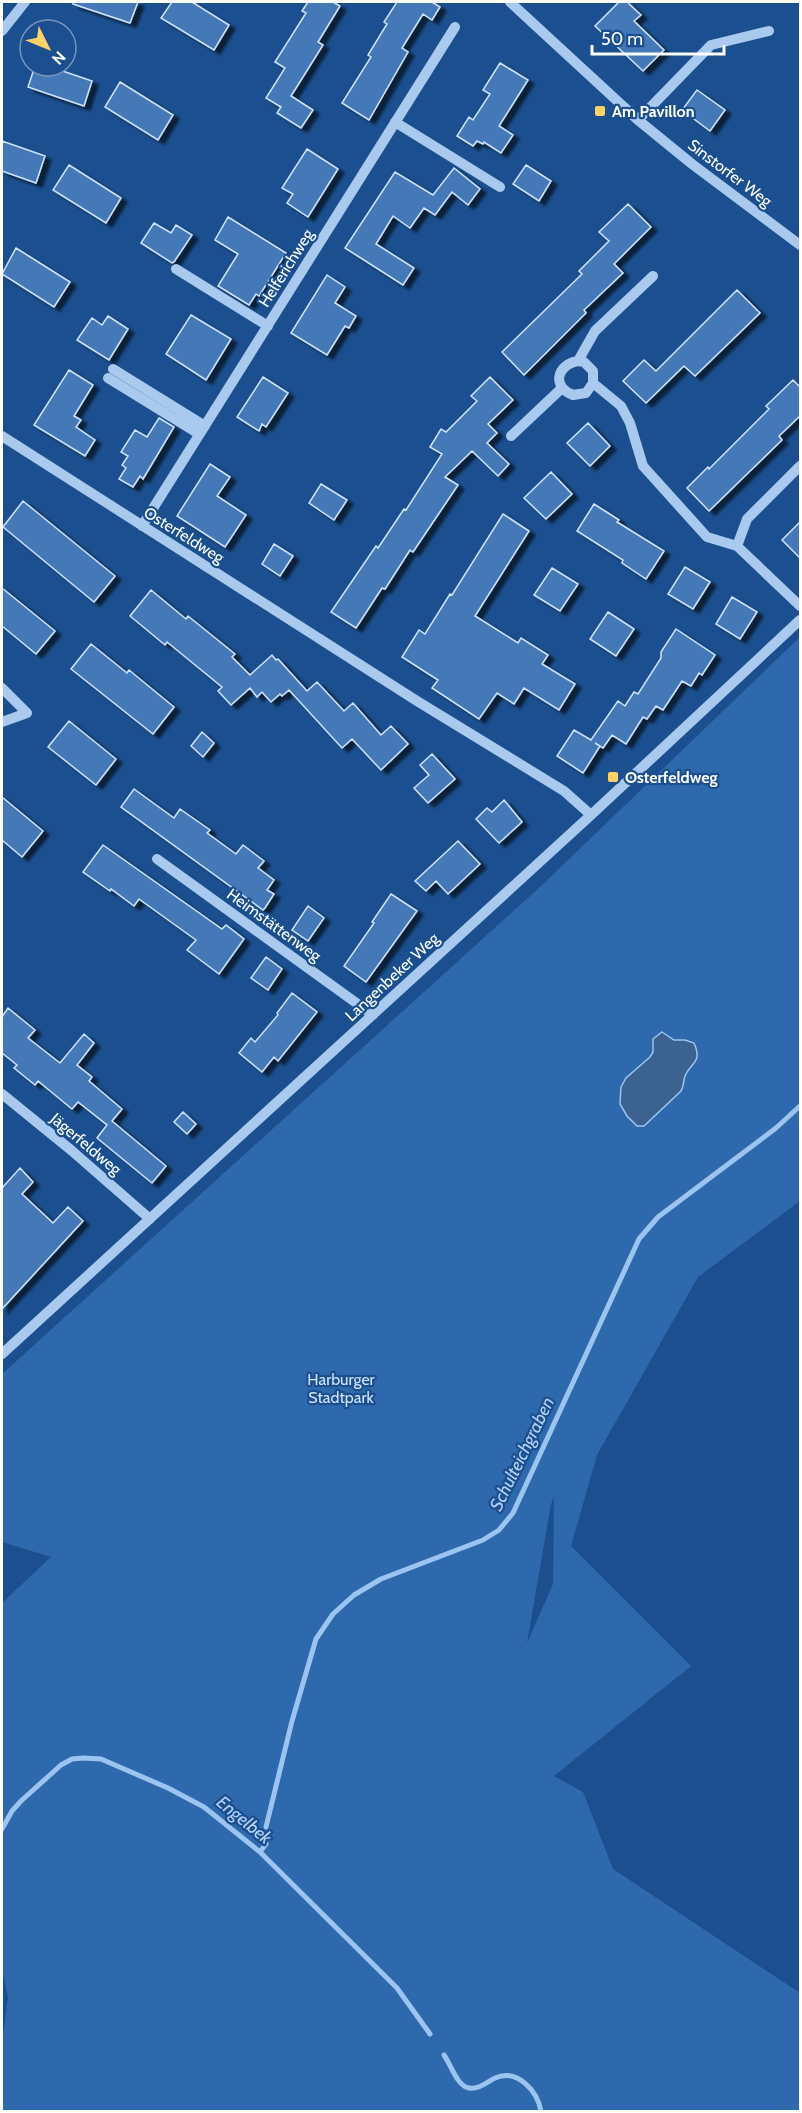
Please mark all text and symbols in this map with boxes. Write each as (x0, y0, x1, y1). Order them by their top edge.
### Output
north arrow (18, 18, 78, 78)
scale bar (592, 18, 724, 56)
text: 50 m (601, 28, 643, 50)
text: N (48, 47, 69, 69)
place label: Am Pavillon (612, 102, 695, 121)
marker: Am Pavillon (593, 104, 607, 118)
street label: Sinstorfer Weg (684, 135, 776, 211)
street label: Helferichweg (255, 225, 318, 310)
street label: Osterfeldweg (140, 503, 228, 568)
place label: Osterfeldweg (625, 768, 718, 787)
marker: Osterfeldweg (606, 770, 620, 784)
street label: Heimstättenweg (223, 885, 326, 966)
street label: Langenbeker Weg (341, 928, 444, 1025)
street label: Jägerfeldweg (46, 1108, 126, 1180)
park label: Harburger Stadtpark (307, 1370, 376, 1407)
water label: Schulteichgraben (485, 1394, 559, 1514)
water label: Engelbek (212, 1791, 277, 1850)

